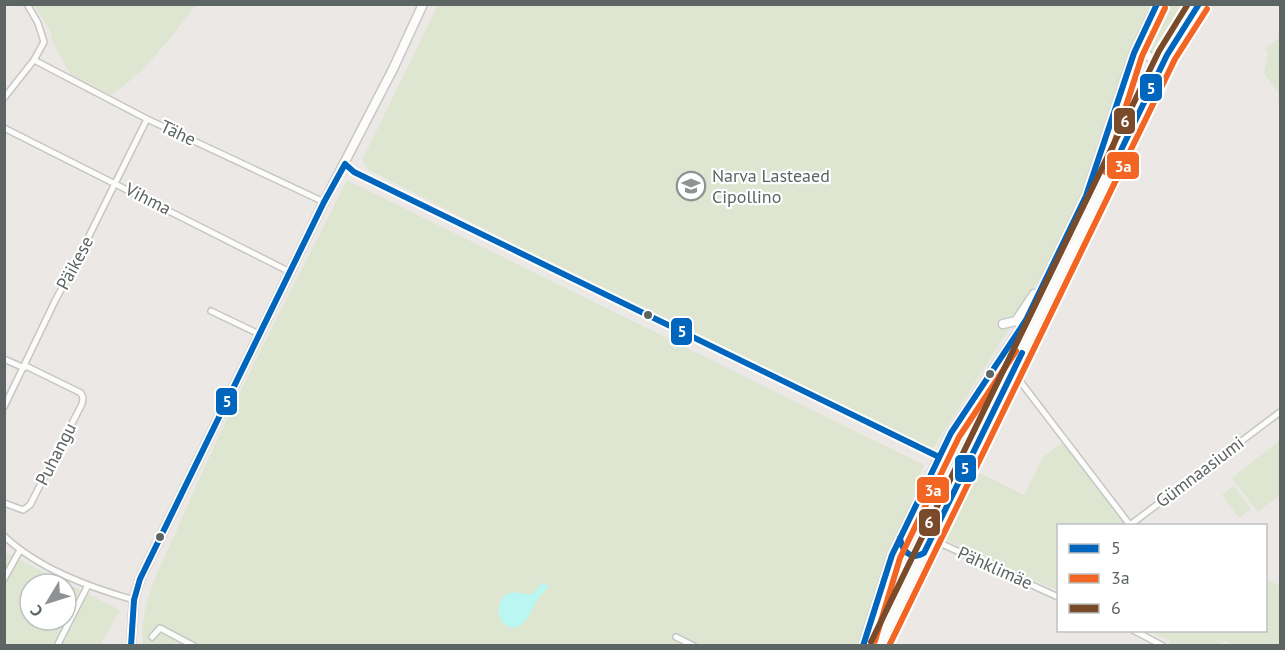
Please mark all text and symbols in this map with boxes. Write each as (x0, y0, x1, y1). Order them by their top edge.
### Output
line badge: 5 (1139, 73, 1163, 102)
text: 5 (1146, 78, 1156, 98)
line badge: 6 (1113, 107, 1136, 135)
text: 6 (1120, 111, 1130, 131)
street label: Tähe (157, 114, 200, 151)
line badge: 3a (1106, 151, 1140, 180)
text: 3a (1114, 156, 1132, 176)
place label: Narva Lasteaed Cipollino (712, 164, 830, 208)
school or university icon: Narva Lasteaed Cipollino (675, 170, 707, 202)
street label: Vihma (121, 177, 175, 220)
street label: Päikese (51, 232, 98, 294)
unlabelled marker (642, 309, 654, 321)
line badge: 5 (670, 317, 693, 346)
text: 5 (677, 321, 687, 341)
unlabelled marker (984, 368, 996, 380)
line badge: 5 (215, 387, 238, 416)
text: 5 (222, 391, 232, 411)
street label: Puhangu (30, 419, 81, 489)
street label: Gümnaasiumi (1151, 431, 1248, 512)
line badge: 5 (954, 454, 977, 483)
text: 5 (960, 458, 970, 478)
line badge: 3a (916, 476, 950, 504)
text: 3a (924, 480, 942, 500)
line badge: 6 (918, 508, 941, 537)
text: 6 (924, 512, 934, 532)
legend (1057, 524, 1267, 632)
unlabelled marker (154, 531, 166, 543)
text: 5 (1111, 536, 1121, 559)
street label: Pähklimäe (954, 541, 1036, 594)
text: 3a (1111, 566, 1130, 589)
north arrow (18, 572, 78, 632)
text: 6 (1111, 596, 1121, 619)
text: С (26, 602, 47, 621)

